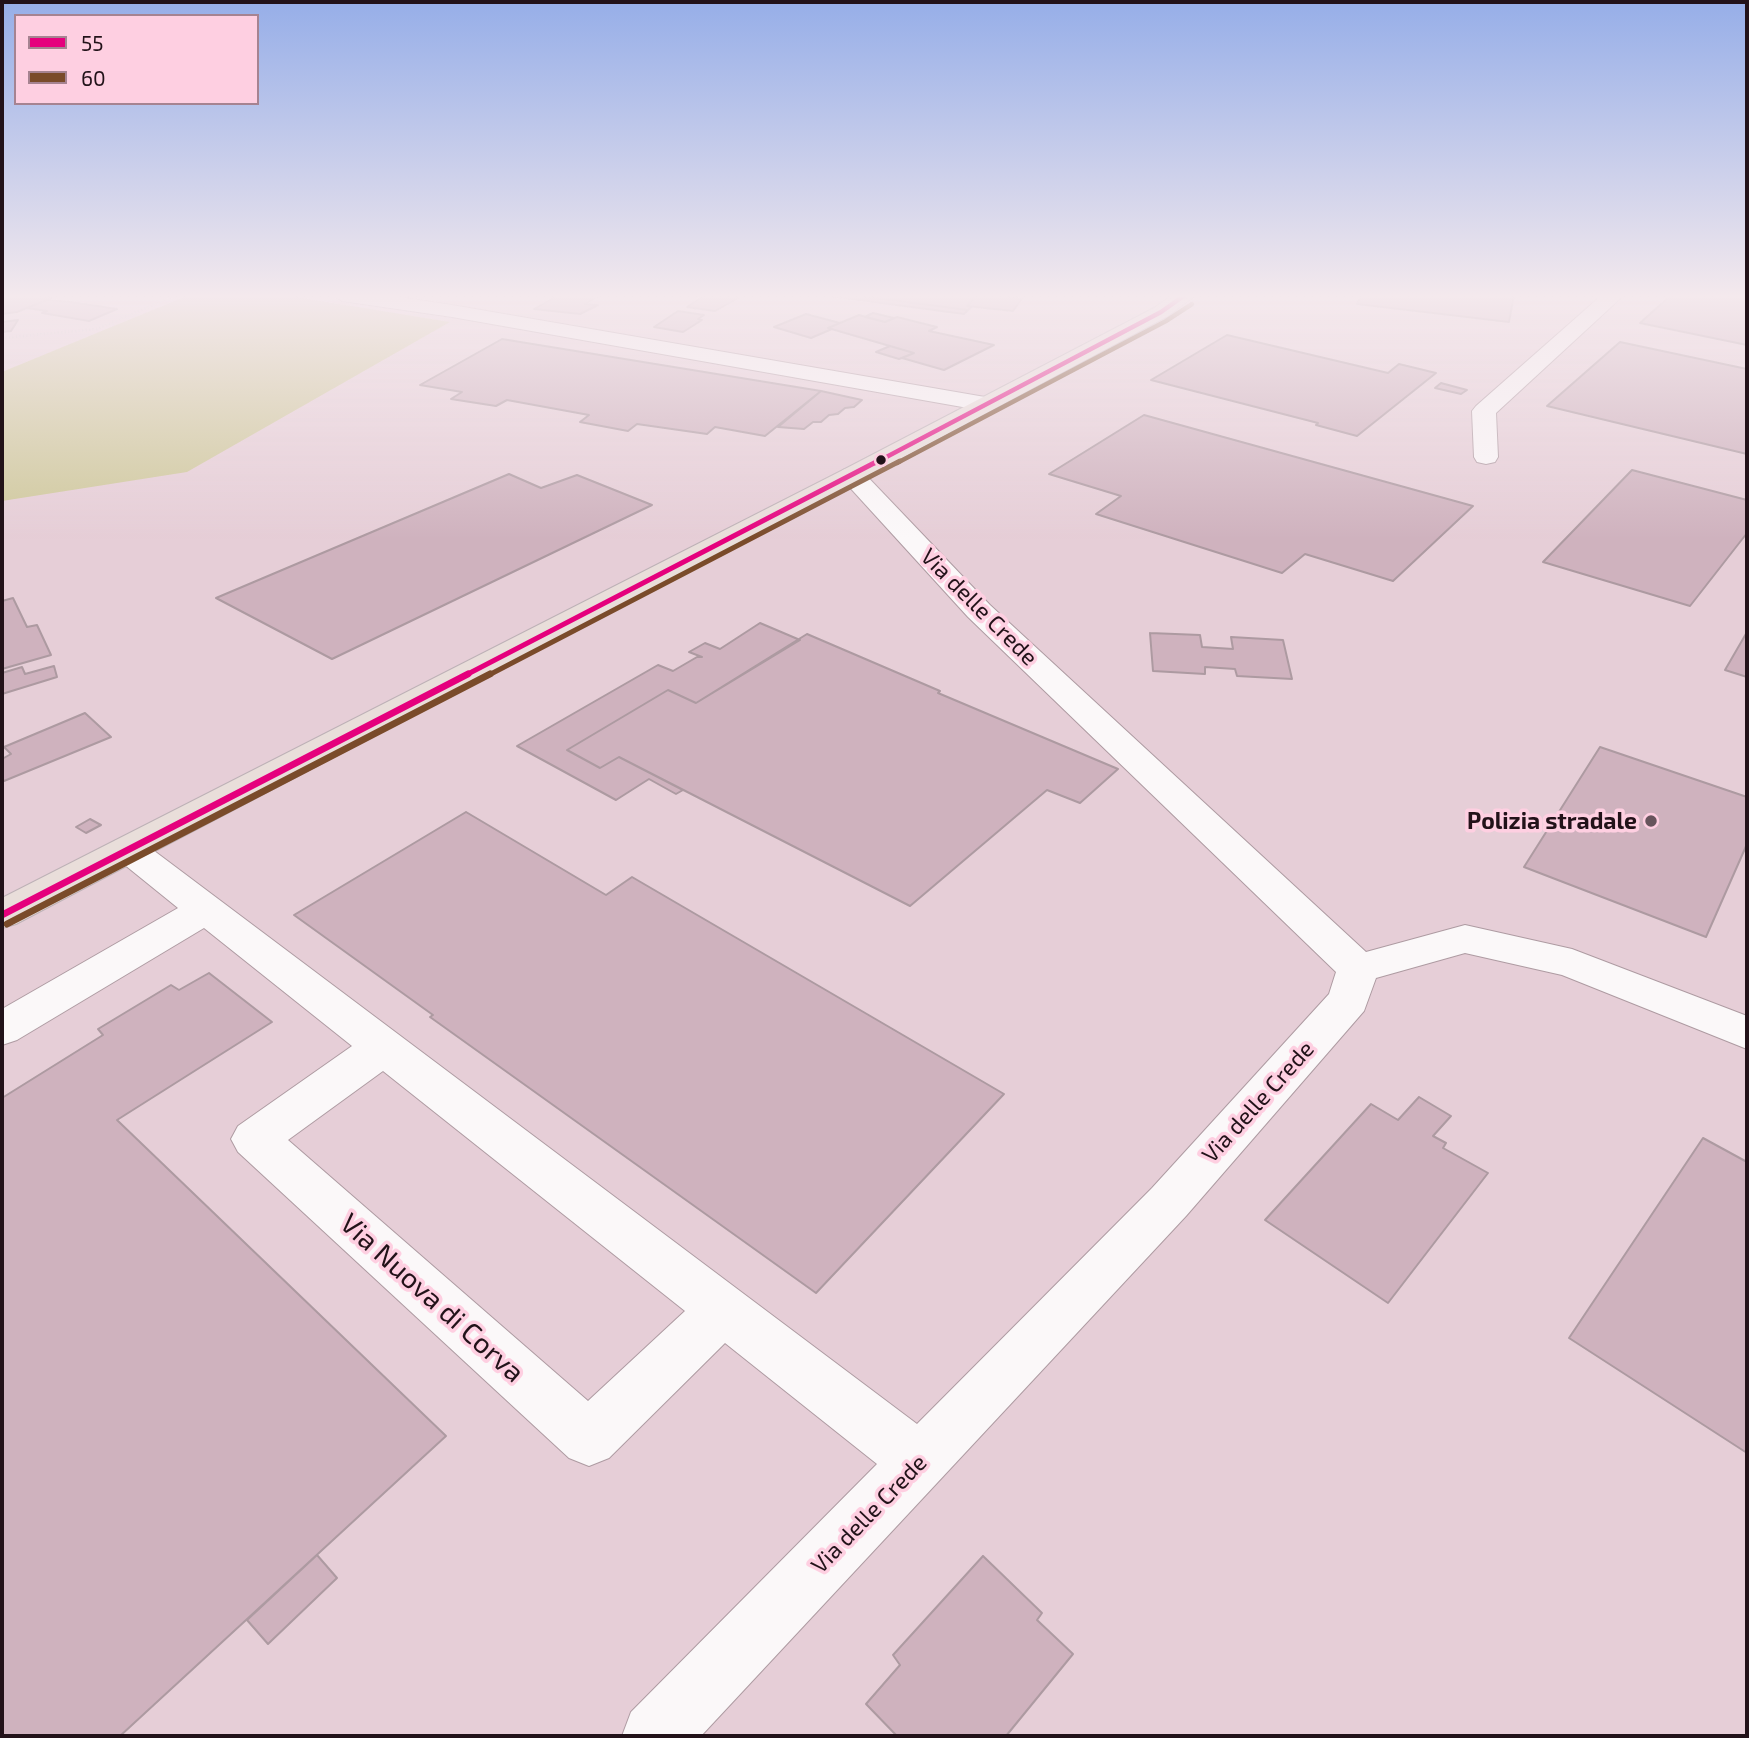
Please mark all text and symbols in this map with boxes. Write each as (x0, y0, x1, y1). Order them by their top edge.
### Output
legend (14, 14, 259, 105)
text: 55 (81, 30, 104, 55)
text: 60 (81, 65, 106, 90)
unlabelled marker (874, 453, 888, 467)
street label: Via delle Crede (915, 543, 1043, 671)
place label: Polizia stradale (1467, 807, 1637, 835)
marker: Polizia stradale (1643, 813, 1659, 829)
street label: Via delle Crede (1196, 1036, 1320, 1168)
street label: Via Nuova di Corva (333, 1207, 531, 1389)
street label: Via delle Crede (806, 1449, 932, 1579)

